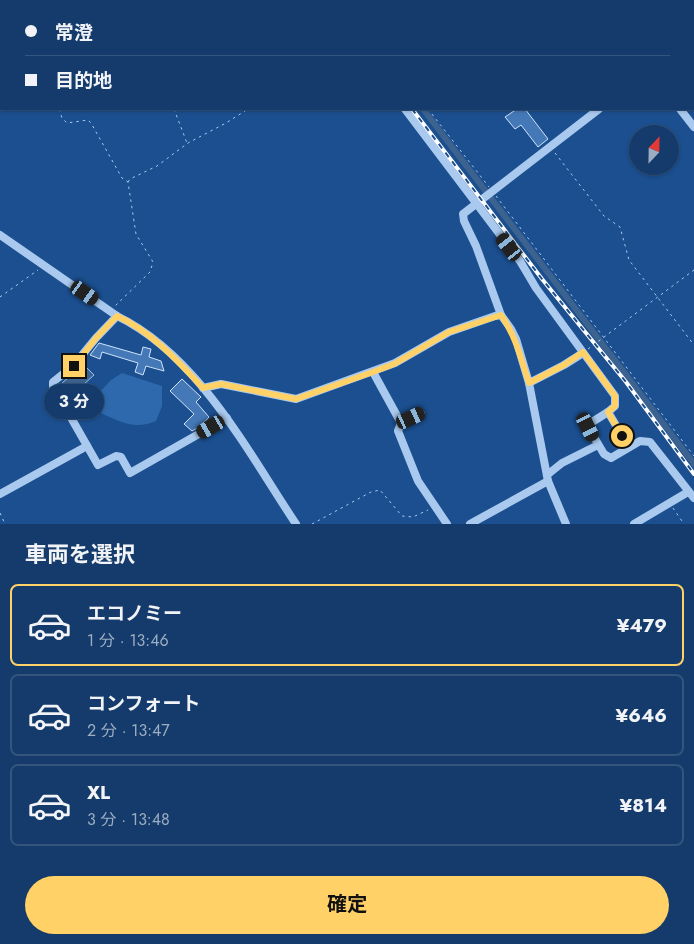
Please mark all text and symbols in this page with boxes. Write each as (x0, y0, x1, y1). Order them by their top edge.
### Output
text: 常澄 (55, 19, 93, 46)
text: 目的地 (55, 67, 112, 94)
north arrow (629, 125, 679, 175)
map controls (629, 125, 679, 175)
car (493, 231, 524, 263)
car (68, 278, 101, 308)
route end (63, 355, 85, 377)
callout: 3 分 (44, 384, 104, 418)
text: 3 分 (59, 390, 89, 413)
car (394, 405, 427, 431)
car (574, 410, 601, 444)
car (194, 413, 227, 441)
route start (611, 425, 633, 447)
text: 車両を選択 (25, 538, 135, 570)
text: エコノミー (87, 600, 182, 627)
icon: car (27, 603, 72, 648)
text: ¥479 (617, 612, 667, 639)
text: 1 分 · 13:46 (87, 629, 169, 652)
text: コンフォート (87, 690, 200, 717)
icon: car (27, 693, 72, 738)
text: ¥646 (616, 702, 667, 729)
text: 2 分 · 13:47 (87, 719, 170, 742)
text: XL (87, 779, 110, 806)
icon: car (27, 783, 72, 828)
text: ¥814 (619, 792, 667, 819)
text: 3 分 · 13:48 (87, 808, 170, 831)
button: 確定 (25, 876, 669, 934)

